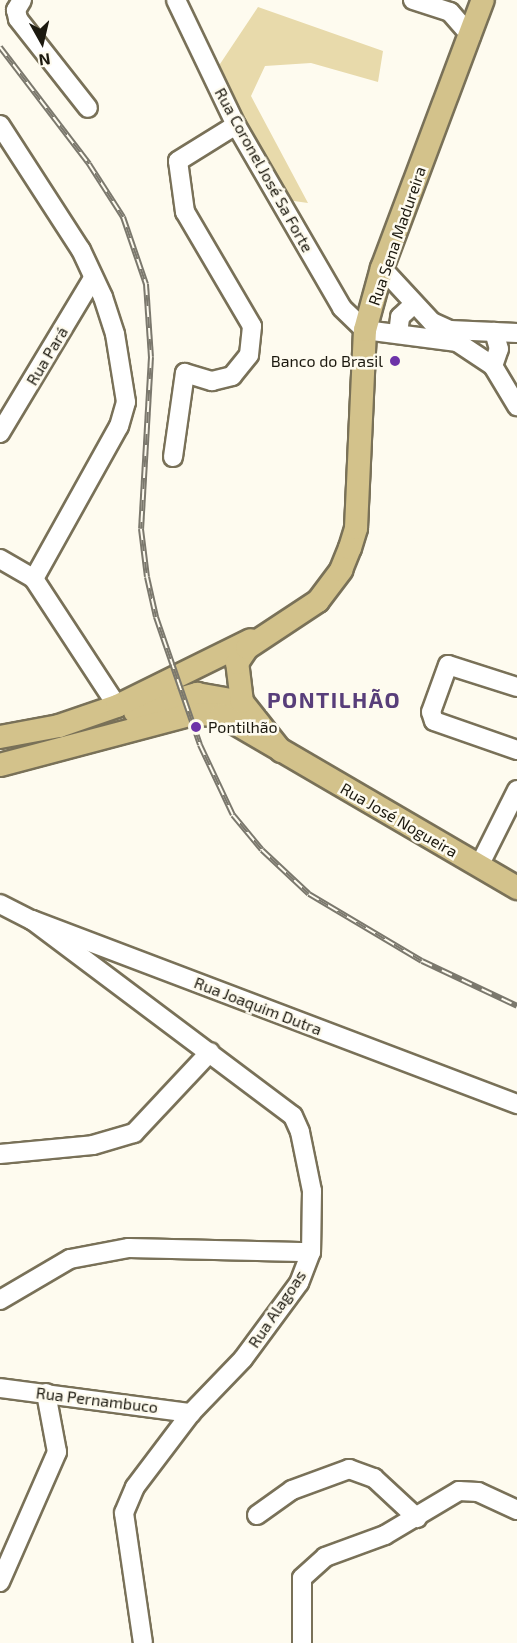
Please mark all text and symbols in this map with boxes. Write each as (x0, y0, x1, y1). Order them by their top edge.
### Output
north arrow (12, 12, 72, 72)
text: N (38, 50, 52, 71)
street label: Rua Coronel José Sa Forte (211, 84, 317, 256)
street label: Rua Sena Madureira (364, 164, 430, 308)
street label: Rua Pará (22, 323, 72, 389)
place label: Banco do Brasil (271, 351, 383, 371)
marker: Banco do Brasil (388, 354, 402, 368)
district label: PONTILHÃO (267, 687, 401, 713)
place label: Pontilhão (208, 717, 278, 737)
marker: Pontilhão (189, 720, 203, 734)
street label: Rua José Nogueira (337, 779, 461, 861)
street label: Rua Joaquim Dutra (191, 973, 325, 1039)
street label: Rua Alagoas (244, 1266, 310, 1352)
street label: Rua Pernambuco (35, 1383, 159, 1417)

